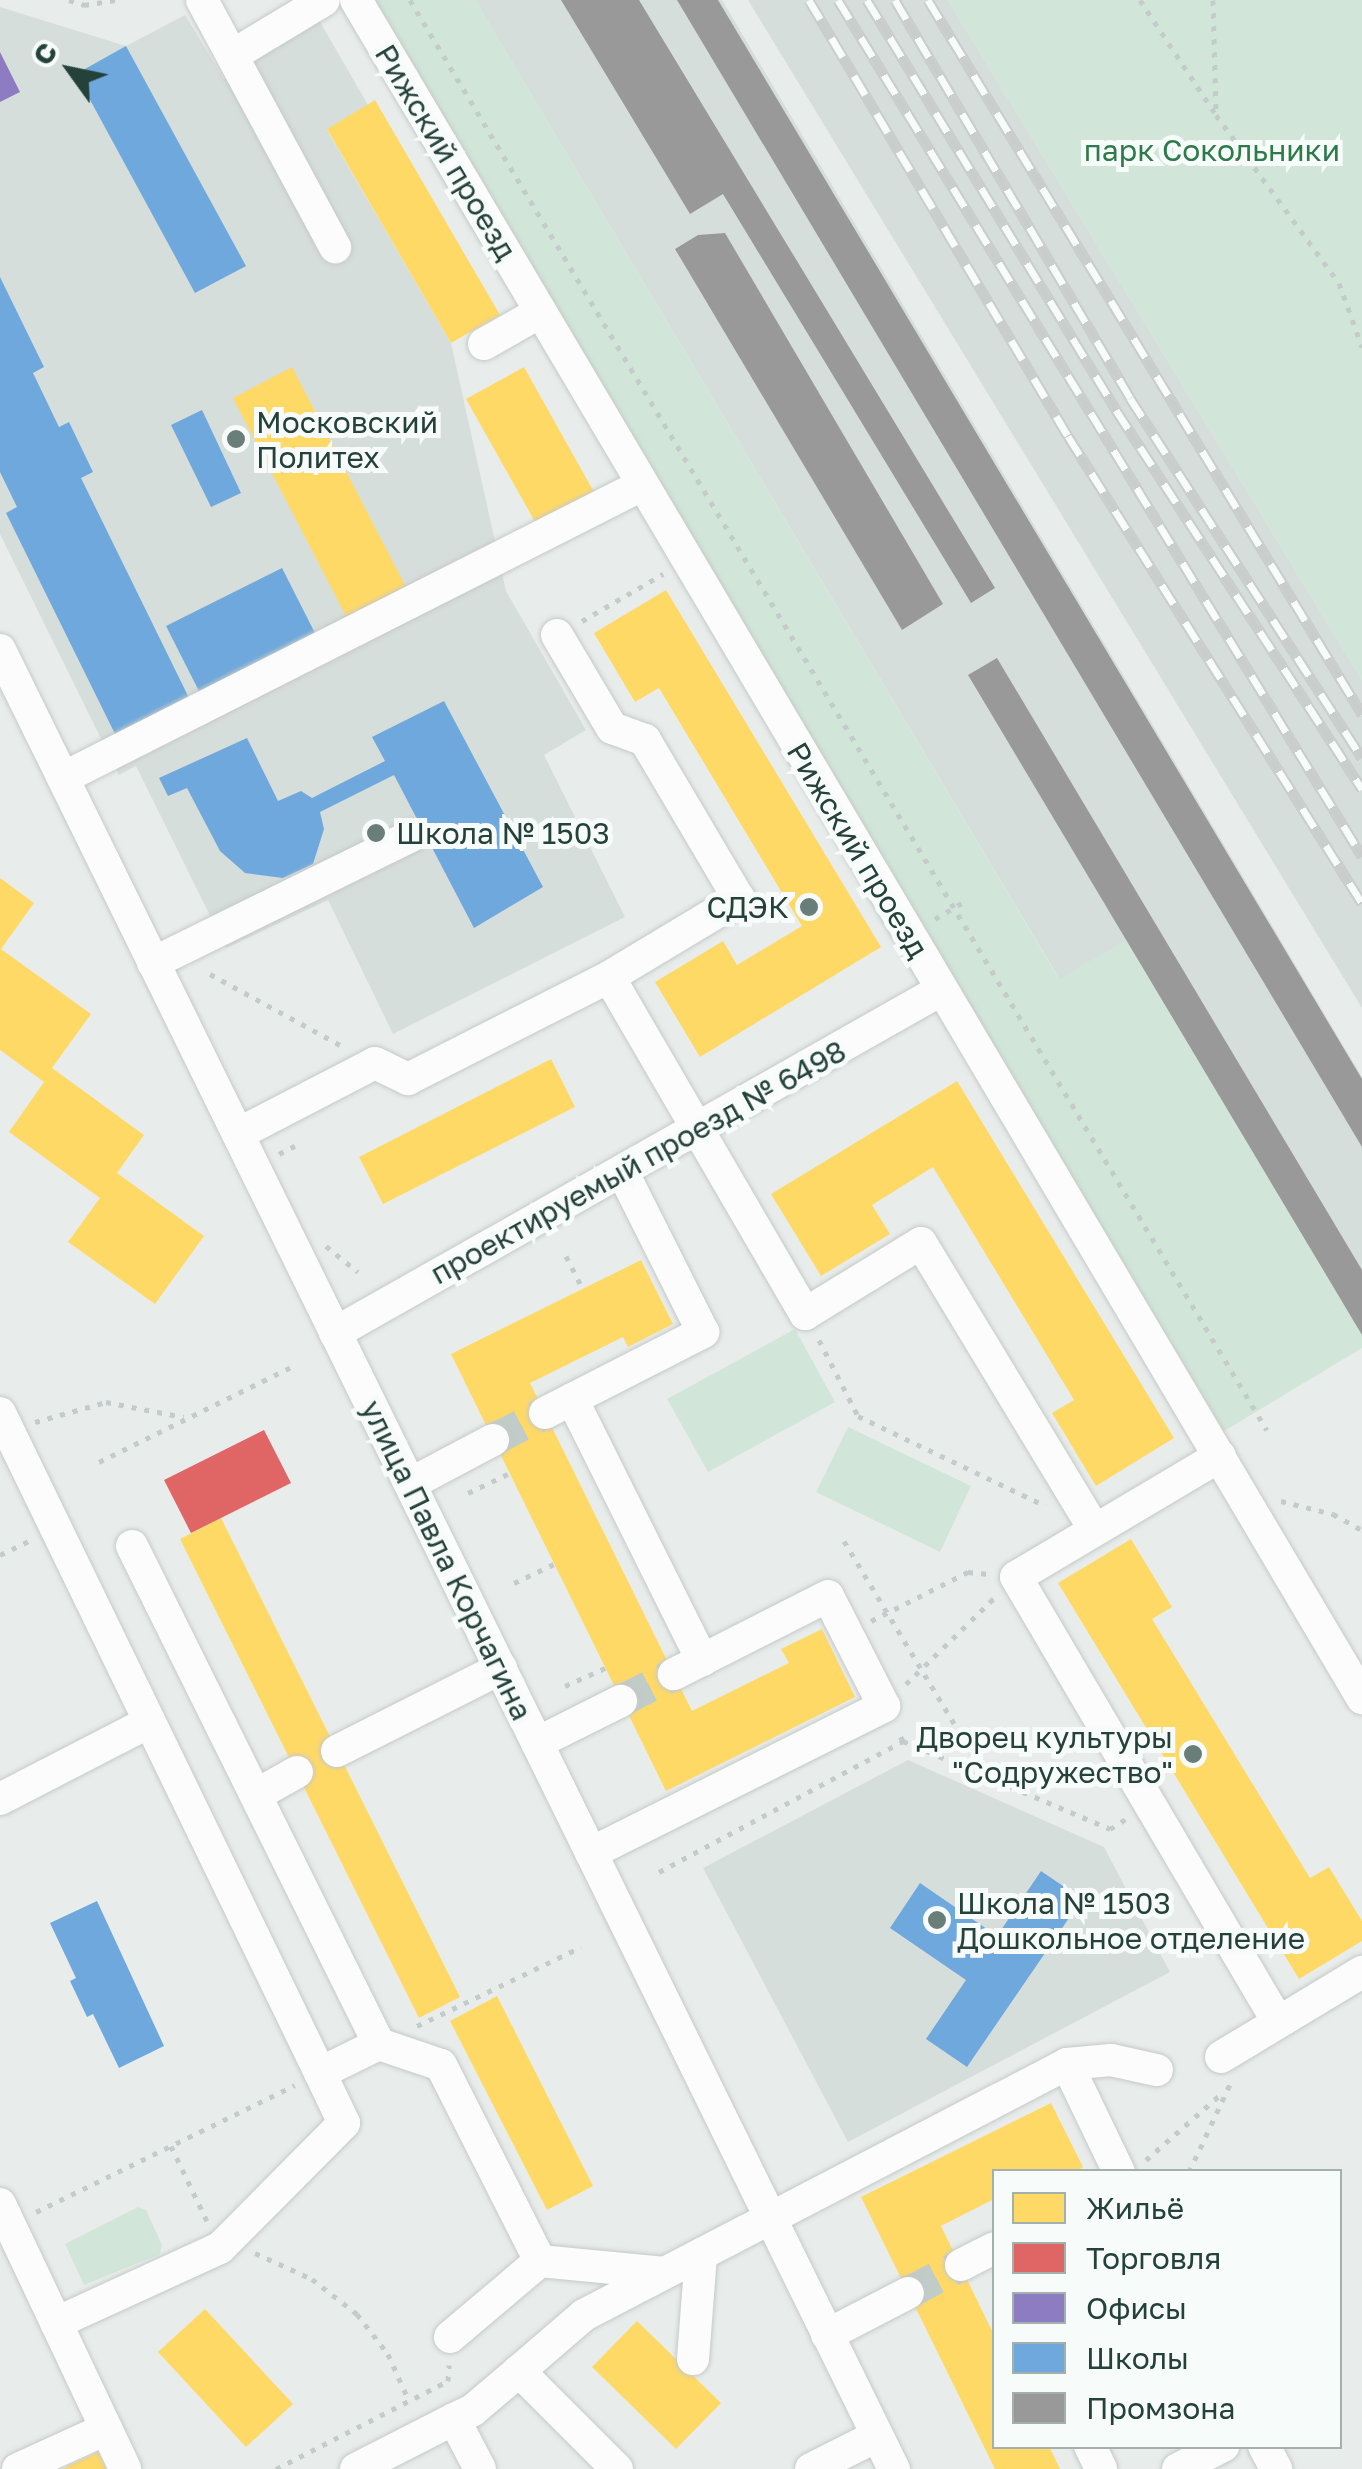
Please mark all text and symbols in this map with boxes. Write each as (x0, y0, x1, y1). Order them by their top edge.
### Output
north arrow (20, 20, 120, 120)
text: С (25, 36, 64, 71)
street label: Рижский проезд (368, 38, 524, 266)
park label: парк Сокольники (1084, 132, 1340, 168)
place label: Московский Политех (256, 404, 438, 474)
marker: Московский Политех (225, 428, 247, 450)
street label: Рижский проезд (780, 736, 936, 964)
place label: Школа № 1503 (396, 815, 610, 851)
marker: Школа № 1503 (365, 822, 387, 844)
place label: СДЭК (707, 889, 789, 925)
marker: СДЭК (798, 896, 820, 918)
street label: проектируемый проезд № 6498 (424, 1032, 852, 1292)
street label: улица Павла Корчагина (354, 1394, 540, 1726)
place label: Дворец культуры "Содружество" (916, 1719, 1173, 1790)
marker: Дворец культуры "Содружество" (1182, 1743, 1204, 1765)
place label: Школа № 1503 Дошкольное отделение (957, 1885, 1305, 1956)
marker: Школа № 1503 Дошкольное отделение (926, 1909, 948, 1931)
legend (992, 2169, 1342, 2449)
text: Жильё (1086, 2190, 1184, 2226)
text: Торговля (1086, 2240, 1221, 2276)
text: Офисы (1086, 2290, 1187, 2326)
text: Школы (1086, 2340, 1189, 2376)
text: Промзона (1086, 2390, 1236, 2426)

